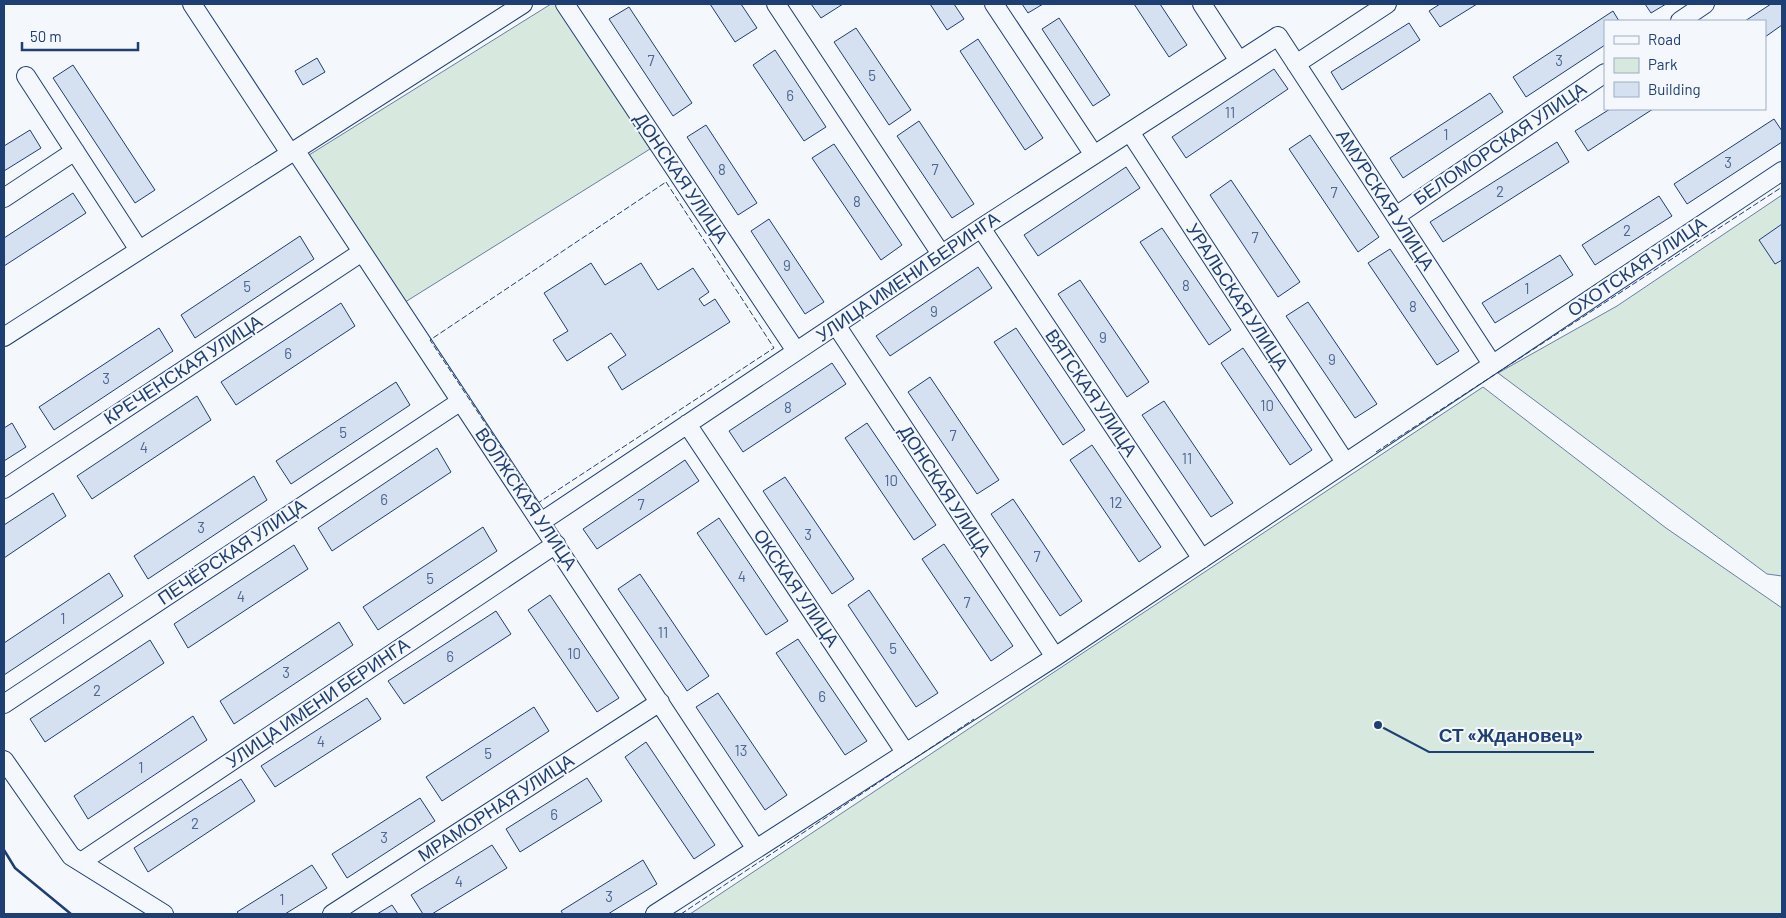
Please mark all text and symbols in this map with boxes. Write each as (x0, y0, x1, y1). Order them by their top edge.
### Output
scale bar (22, 20, 139, 52)
legend (1604, 20, 1766, 110)
text: 50 m (30, 27, 62, 45)
text: Road (1648, 30, 1681, 48)
house number: 7 (647, 51, 655, 69)
house number: 3 (1555, 51, 1563, 69)
text: Park (1648, 55, 1678, 73)
house number: 5 (868, 66, 876, 84)
street label: БЕЛОМОРСКАЯ УЛИЦА (1409, 77, 1590, 209)
text: Building (1648, 80, 1701, 98)
house number: 6 (786, 86, 794, 104)
house number: 11 (1225, 103, 1235, 121)
street label: ДОНСКАЯ УЛИЦА (630, 108, 734, 247)
street label: АМУРСКАЯ УЛИЦА (1332, 125, 1440, 274)
house number: 1 (1443, 125, 1449, 143)
house number: 3 (1724, 153, 1732, 171)
house number: 8 (718, 160, 726, 178)
house number: 7 (931, 160, 939, 178)
house number: 2 (1496, 182, 1504, 200)
house number: 7 (1330, 183, 1338, 201)
house number: 8 (853, 192, 861, 210)
street label: УЛИЦА ИМЕНИ БЕРИНГА (812, 207, 1003, 346)
street label: ОХОТСКАЯ УЛИЦА (1563, 212, 1710, 321)
street label: УРАЛЬСКАЯ УЛИЦА (1182, 219, 1294, 374)
house number: 2 (1623, 221, 1631, 239)
house number: 7 (1251, 228, 1259, 246)
house number: 9 (783, 256, 791, 274)
house number: 8 (1182, 276, 1190, 294)
house number: 5 (243, 277, 251, 295)
house number: 1 (1524, 279, 1530, 297)
house number: 8 (1409, 297, 1417, 315)
house number: 9 (930, 302, 938, 320)
street label: КРЕЧЕНСКАЯ УЛИЦА (99, 310, 266, 429)
street label: ВЯТСКАЯ УЛИЦА (1041, 325, 1142, 460)
house number: 9 (1099, 328, 1107, 346)
house number: 6 (284, 344, 292, 362)
house number: 9 (1328, 350, 1336, 368)
house number: 3 (102, 369, 110, 387)
house number: 10 (1260, 396, 1274, 414)
house number: 8 (784, 398, 792, 416)
street label: ДОНСКАЯ УЛИЦА (895, 421, 997, 560)
house number: 5 (339, 423, 347, 441)
street label: ВОЛЖСКАЯ УЛИЦА (471, 423, 582, 574)
house number: 7 (949, 426, 957, 444)
house number: 4 (140, 438, 148, 456)
house number: 11 (1182, 449, 1192, 467)
house number: 10 (884, 471, 898, 489)
house number: 6 (380, 490, 388, 508)
street label: ПЕЧЁРСКАЯ УЛИЦА (153, 493, 310, 609)
house number: 12 (1109, 493, 1123, 511)
house number: 7 (637, 495, 645, 513)
house number: 3 (197, 518, 205, 536)
street label: ОКСКАЯ УЛИЦА (749, 524, 844, 651)
house number: 3 (804, 525, 812, 543)
house number: 7 (1033, 547, 1041, 565)
house number: 4 (738, 567, 746, 585)
house number: 5 (426, 569, 434, 587)
house number: 4 (237, 587, 245, 605)
house number: 7 (963, 593, 971, 611)
house number: 1 (60, 609, 66, 627)
house number: 11 (658, 623, 668, 641)
street label: УЛИЦА ИМЕНИ БЕРИНГА (222, 633, 413, 772)
house number: 5 (889, 639, 897, 657)
house number: 10 (567, 644, 581, 662)
house number: 6 (446, 647, 454, 665)
house number: 3 (282, 663, 290, 681)
house number: 2 (93, 681, 101, 699)
house number: 6 (818, 687, 826, 705)
callout: СТ «Ждановец» (1429, 718, 1594, 752)
text: СТ «Ждановец» (1439, 723, 1583, 746)
house number: 4 (317, 732, 325, 750)
house number: 13 (735, 741, 747, 759)
house number: 5 (484, 744, 492, 762)
street label: МРАМОРНАЯ УЛИЦА (413, 749, 577, 866)
house number: 1 (138, 758, 144, 776)
house number: 6 (550, 805, 558, 823)
house number: 2 (191, 814, 199, 832)
house number: 3 (380, 828, 388, 846)
house number: 4 (455, 872, 463, 890)
house number: 3 (605, 887, 613, 905)
house number: 1 (279, 890, 285, 908)

